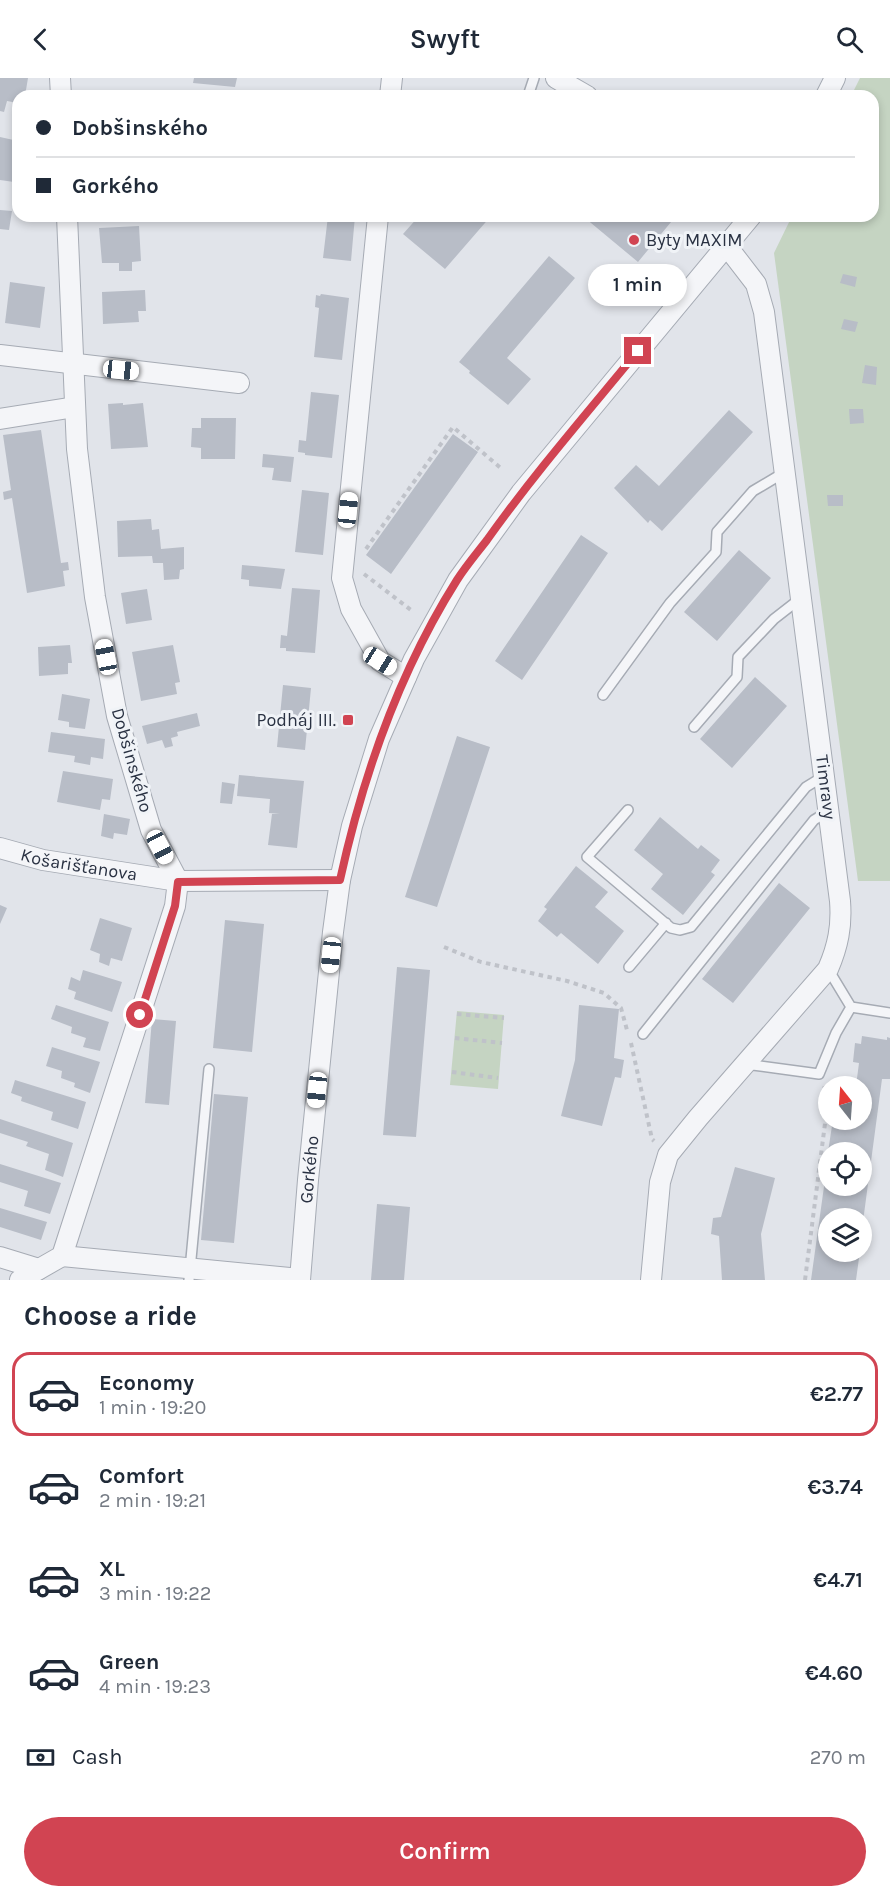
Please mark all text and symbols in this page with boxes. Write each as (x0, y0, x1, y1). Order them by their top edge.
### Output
icon: back (24, 23, 57, 56)
text: Swyft (410, 23, 480, 55)
icon: search (833, 23, 866, 56)
text: Dobšinského (72, 115, 208, 141)
text: Gorkého (72, 173, 159, 199)
place label: Byty MAXIM (646, 229, 742, 251)
marker: Byty MAXIM (627, 233, 641, 247)
callout: 1 min (588, 264, 688, 306)
text: 1 min (613, 273, 662, 296)
route end (624, 337, 651, 364)
car (102, 359, 140, 381)
car (337, 491, 359, 529)
car (94, 638, 118, 676)
car (360, 644, 400, 678)
street label: Dobšinského (107, 705, 157, 815)
place label: Podháj III. (257, 709, 336, 731)
marker: Podháj III. (341, 713, 355, 727)
street label: Timravy (811, 753, 841, 821)
car (144, 827, 176, 867)
street label: Košarišťanova (18, 843, 139, 886)
car (320, 936, 342, 974)
route start (126, 1001, 153, 1028)
car (306, 1071, 328, 1109)
north arrow (818, 1076, 872, 1130)
map controls (818, 1076, 872, 1262)
street label: Gorkého (295, 1134, 323, 1204)
button: locate (818, 1142, 872, 1196)
button: layers (818, 1208, 872, 1262)
text: Choose a ride (24, 1300, 197, 1332)
icon: car (27, 1367, 81, 1421)
text: Economy (99, 1370, 194, 1396)
text: €2.77 (810, 1381, 863, 1407)
text: 1 min · 19:20 (99, 1396, 206, 1419)
icon: car (27, 1460, 81, 1514)
text: Comfort (99, 1463, 184, 1489)
text: €3.74 (808, 1474, 863, 1500)
text: 2 min · 19:21 (99, 1489, 206, 1512)
icon: car (27, 1553, 81, 1607)
text: XL (99, 1556, 125, 1582)
text: €4.71 (813, 1567, 863, 1593)
text: 3 min · 19:22 (99, 1582, 211, 1605)
icon: car (27, 1646, 81, 1700)
text: Green (99, 1649, 160, 1675)
text: €4.60 (805, 1660, 863, 1686)
text: 4 min · 19:23 (99, 1675, 211, 1698)
icon: cash (24, 1741, 57, 1774)
text: Cash (72, 1744, 122, 1770)
text: 270 m (810, 1746, 866, 1769)
button: Confirm (24, 1817, 866, 1886)

